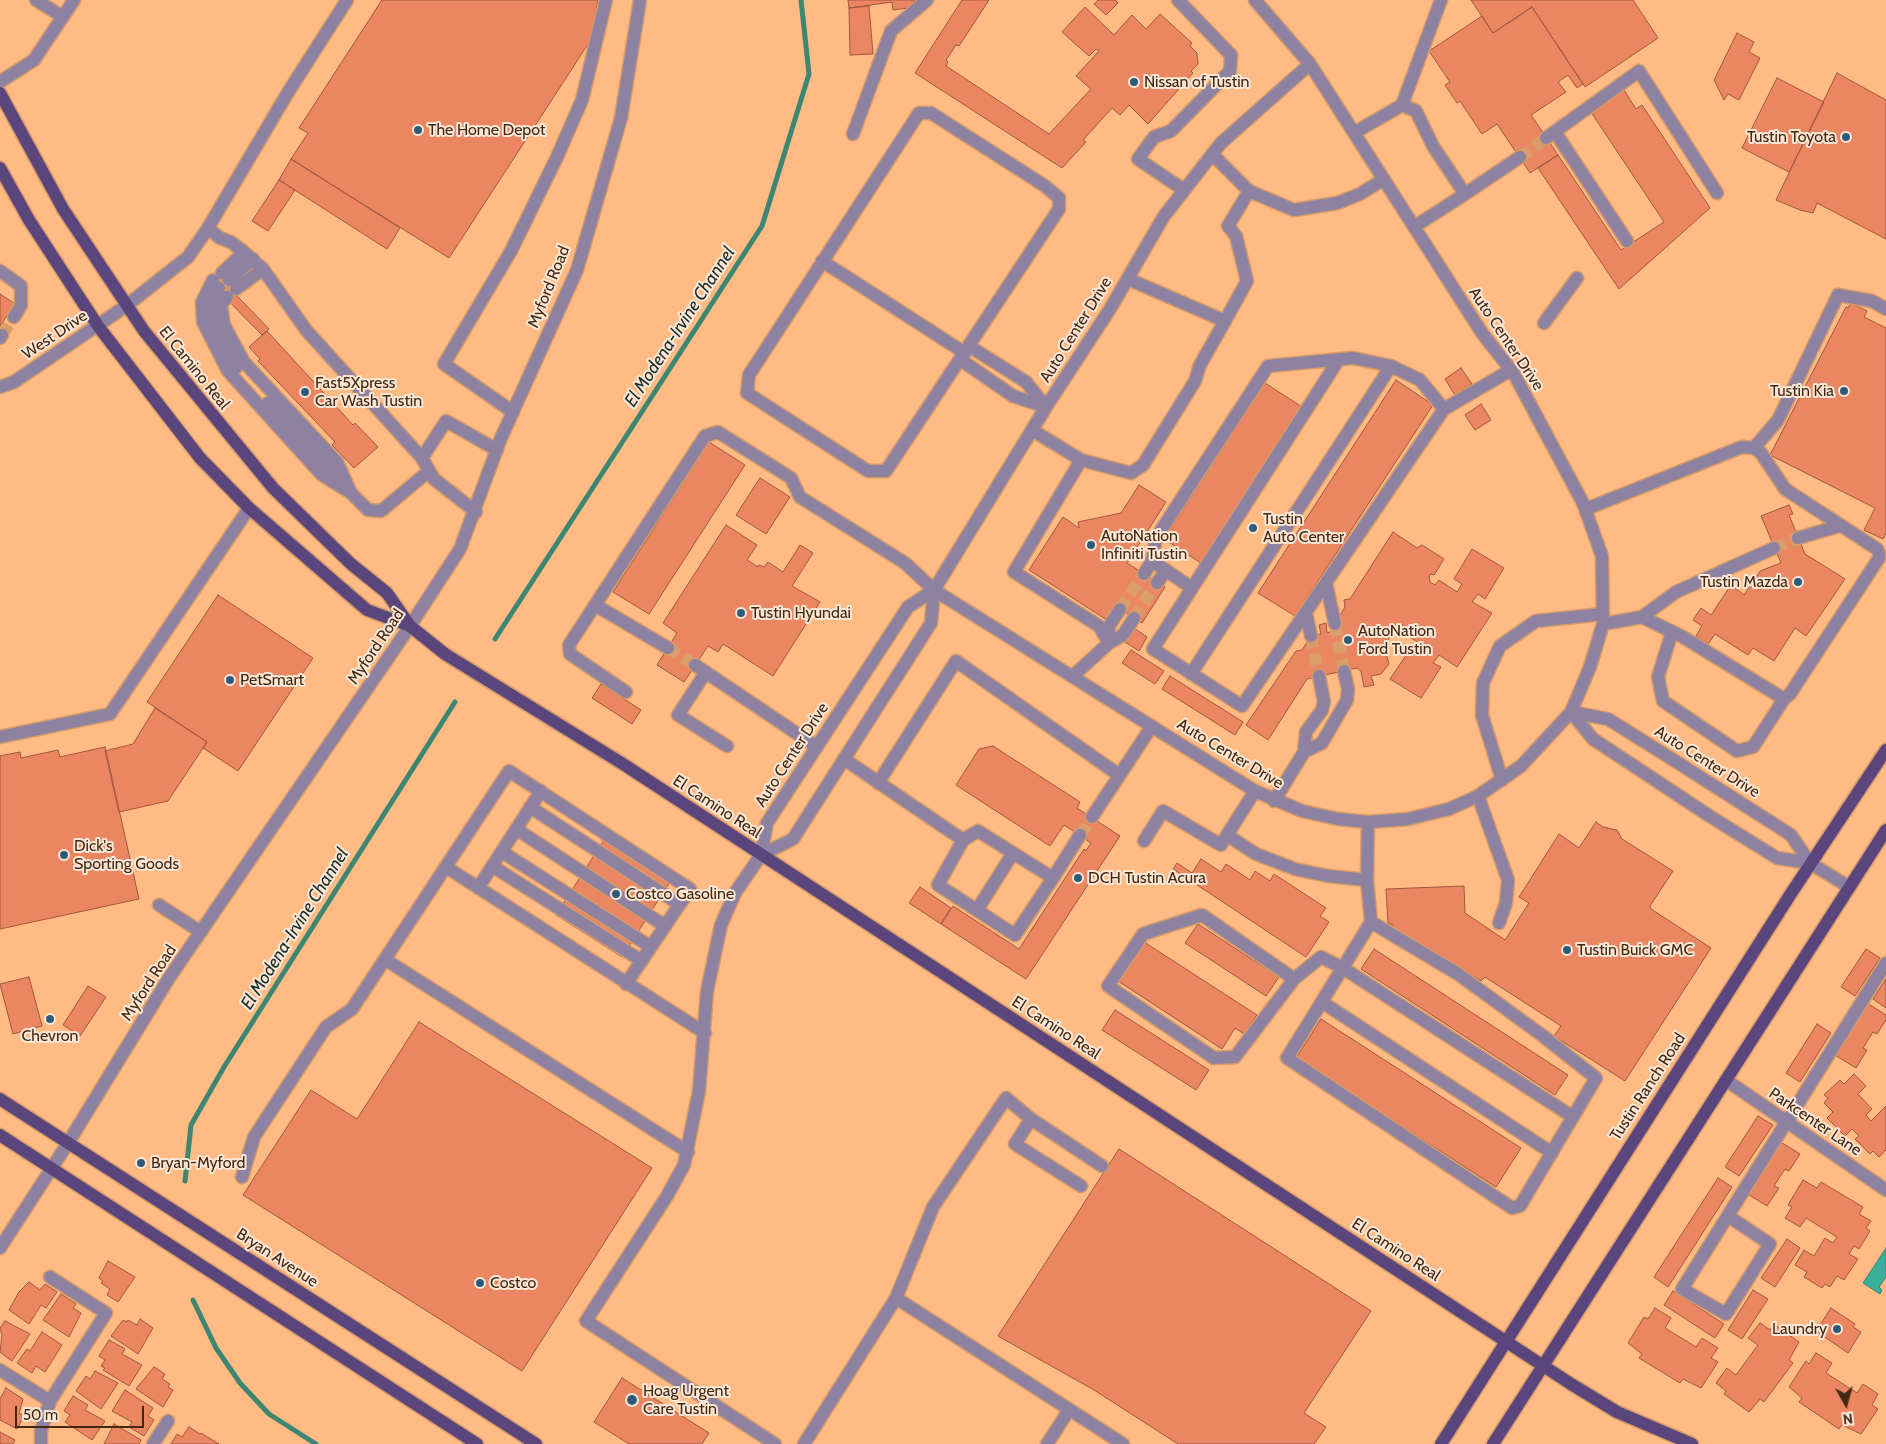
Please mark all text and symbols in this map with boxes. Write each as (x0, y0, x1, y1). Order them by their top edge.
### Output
place label: Nissan of Tustin (1144, 72, 1249, 92)
marker: Nissan of Tustin (1128, 76, 1140, 88)
place label: The Home Depot (428, 120, 545, 140)
marker: The Home Depot (412, 124, 424, 136)
place label: Tustin Toyota (1747, 127, 1836, 147)
marker: Tustin Toyota (1840, 131, 1852, 143)
street label: Myford Road (524, 243, 574, 331)
water label: El Modena-Irvine Channel (620, 243, 740, 411)
street label: Auto Center Drive (1036, 274, 1116, 386)
street label: Auto Center Drive (1464, 284, 1548, 394)
street label: West Drive (19, 306, 91, 364)
street label: El Camino Real (155, 323, 233, 413)
place label: Fast5Xpress Car Wash Tustin (315, 373, 422, 411)
place label: Tustin Kia (1770, 381, 1834, 401)
marker: Tustin Kia (1838, 385, 1850, 397)
marker: Fast5Xpress Car Wash Tustin (299, 386, 311, 398)
place label: Tustin Auto Center (1263, 509, 1344, 547)
marker: Tustin Auto Center (1247, 522, 1259, 534)
place label: AutoNation Infiniti Tustin (1101, 526, 1187, 564)
marker: AutoNation Infiniti Tustin (1085, 539, 1097, 551)
place label: Tustin Mazda (1700, 572, 1788, 592)
marker: Tustin Mazda (1792, 576, 1804, 588)
place label: Tustin Hyundai (751, 603, 851, 623)
street label: Myford Road (344, 606, 408, 688)
marker: Tustin Hyundai (735, 607, 747, 619)
place label: AutoNation Ford Tustin (1358, 621, 1435, 659)
marker: AutoNation Ford Tustin (1342, 634, 1354, 646)
place label: PetSmart (240, 670, 304, 690)
marker: PetSmart (224, 674, 236, 686)
street label: Auto Center Drive (751, 699, 833, 811)
street label: Auto Center Drive (1173, 715, 1287, 793)
street label: Auto Center Drive (1651, 722, 1763, 802)
street label: El Camino Real (669, 771, 765, 843)
place label: Dick's Sporting Goods (74, 836, 179, 874)
water label: El Modena-Irvine Channel (236, 844, 354, 1014)
marker: Dick's Sporting Goods (58, 849, 70, 861)
place label: DCH Tustin Acura (1088, 868, 1206, 888)
marker: DCH Tustin Acura (1072, 872, 1084, 884)
place label: Costco Gasoline (626, 884, 734, 904)
marker: Costco Gasoline (610, 888, 622, 900)
place label: Tustin Buick GMC (1577, 940, 1693, 960)
street label: Myford Road (117, 941, 181, 1025)
marker: Tustin Buick GMC (1561, 944, 1573, 956)
street label: El Camino Real (1008, 992, 1104, 1064)
marker: Chevron (44, 1013, 56, 1025)
place label: Chevron (21, 1026, 79, 1046)
street label: Tustin Ranch Road (1606, 1030, 1690, 1144)
street label: Parkcenter Lane (1765, 1084, 1865, 1160)
place label: Bryan-Myford (151, 1153, 245, 1173)
marker: Bryan-Myford (135, 1157, 147, 1169)
street label: El Camino Real (1348, 1214, 1444, 1286)
street label: Bryan Avenue (233, 1224, 321, 1292)
place label: Costco (490, 1273, 536, 1293)
marker: Costco (474, 1277, 486, 1289)
place label: Laundry (1772, 1319, 1827, 1339)
marker: Laundry (1831, 1323, 1843, 1335)
north arrow (1821, 1379, 1871, 1429)
place label: Hoag Urgent Care Tustin (643, 1381, 729, 1419)
marker: Hoag Urgent Care Tustin (625, 1393, 639, 1407)
scale bar (18, 1396, 146, 1428)
text: 50 m (23, 1406, 58, 1424)
text: N (1842, 1409, 1854, 1428)

